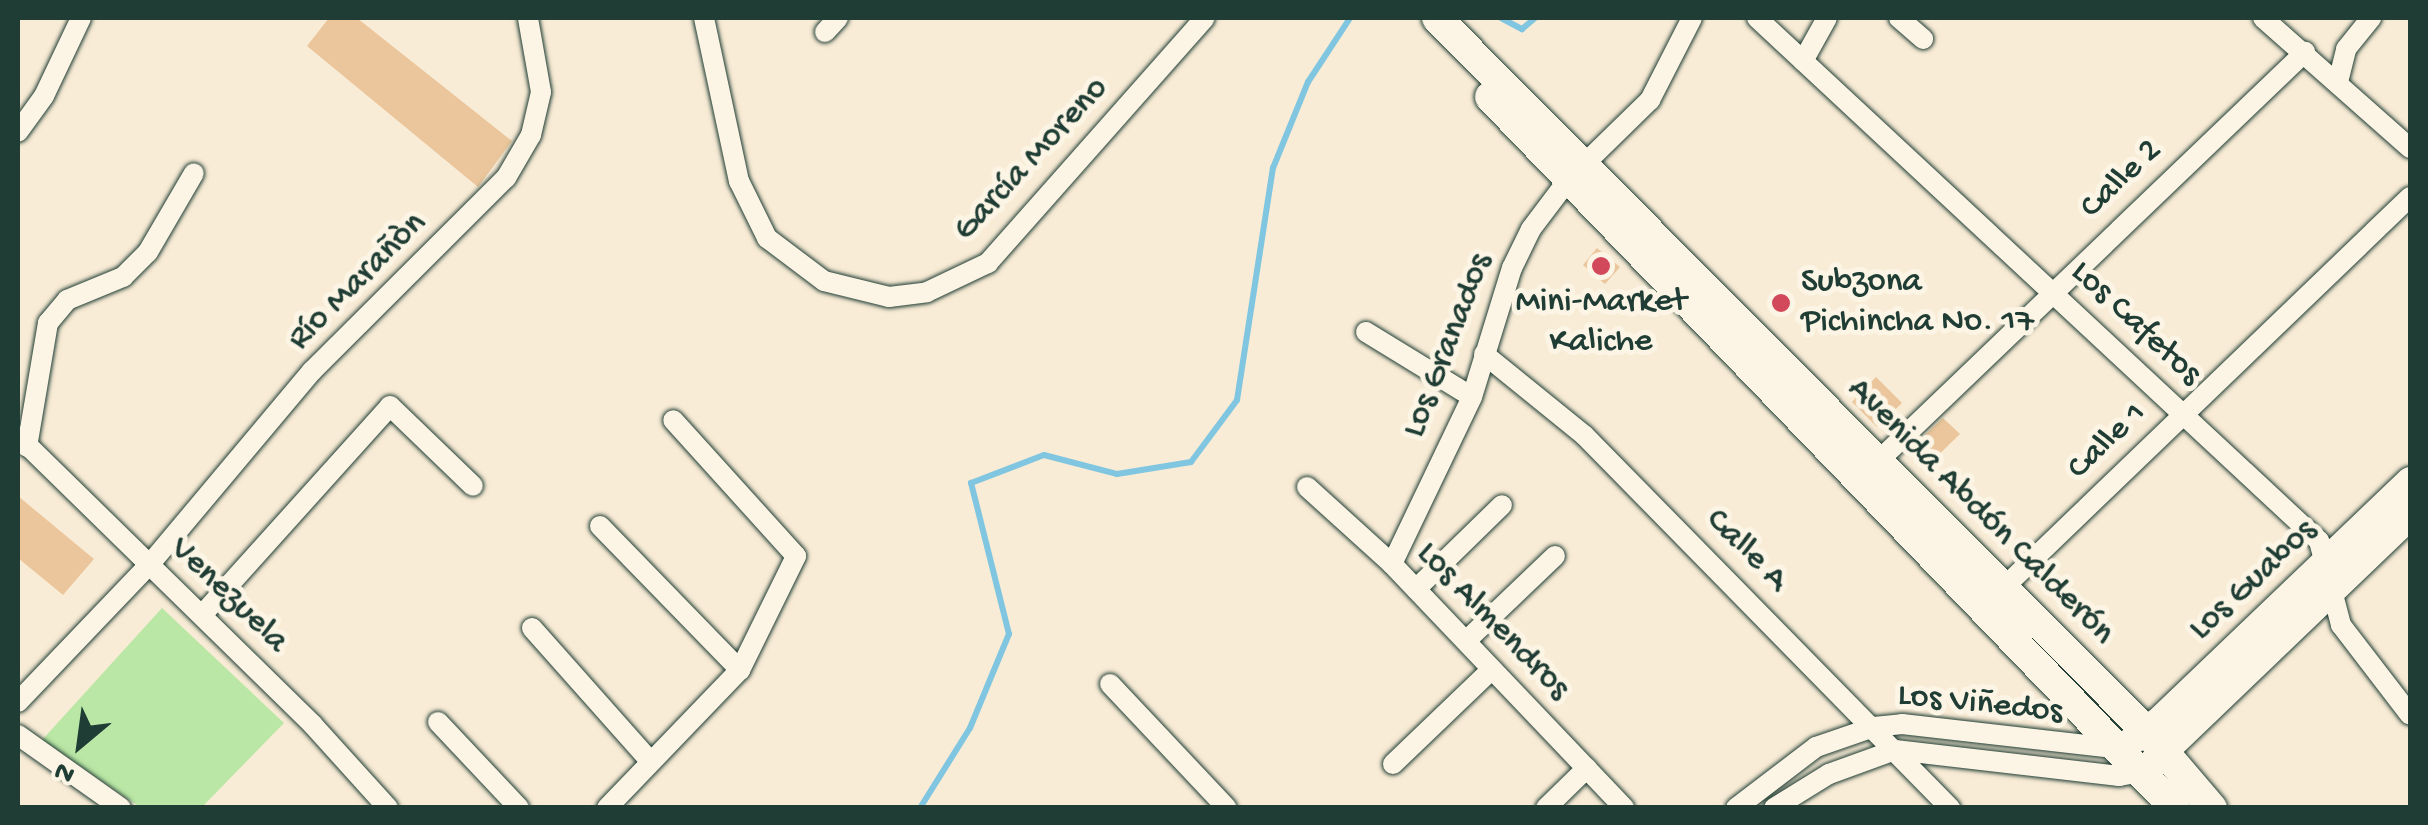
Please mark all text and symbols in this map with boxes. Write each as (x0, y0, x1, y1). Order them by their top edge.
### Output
street label: García Moreno (945, 69, 1119, 251)
street label: Calle 2 (2072, 131, 2172, 229)
street label: Río Marañòn (280, 204, 436, 360)
street label: Los Granados (1395, 248, 1503, 444)
street label: Los Cafetos (2060, 252, 2210, 396)
marker: Mini-Market Kaliche (1590, 255, 1612, 277)
place label: Subzona Pichincha No. 17 (1801, 262, 2034, 344)
place label: Mini-Market Kaliche (1515, 282, 1687, 364)
marker: Subzona Pichincha No. 17 (1770, 292, 1792, 314)
street label: Avenida Abdón Calderón (1837, 369, 2123, 655)
street label: Calle 1 (2059, 394, 2157, 490)
street label: Calle A (1696, 501, 1796, 601)
street label: Los Guabos (2181, 511, 2327, 651)
street label: Venezuela (160, 529, 296, 663)
street label: Los Almendros (1406, 534, 1578, 710)
street label: Los Viñedos (1896, 675, 2064, 735)
north arrow (30, 695, 130, 795)
text: N (49, 753, 81, 791)

